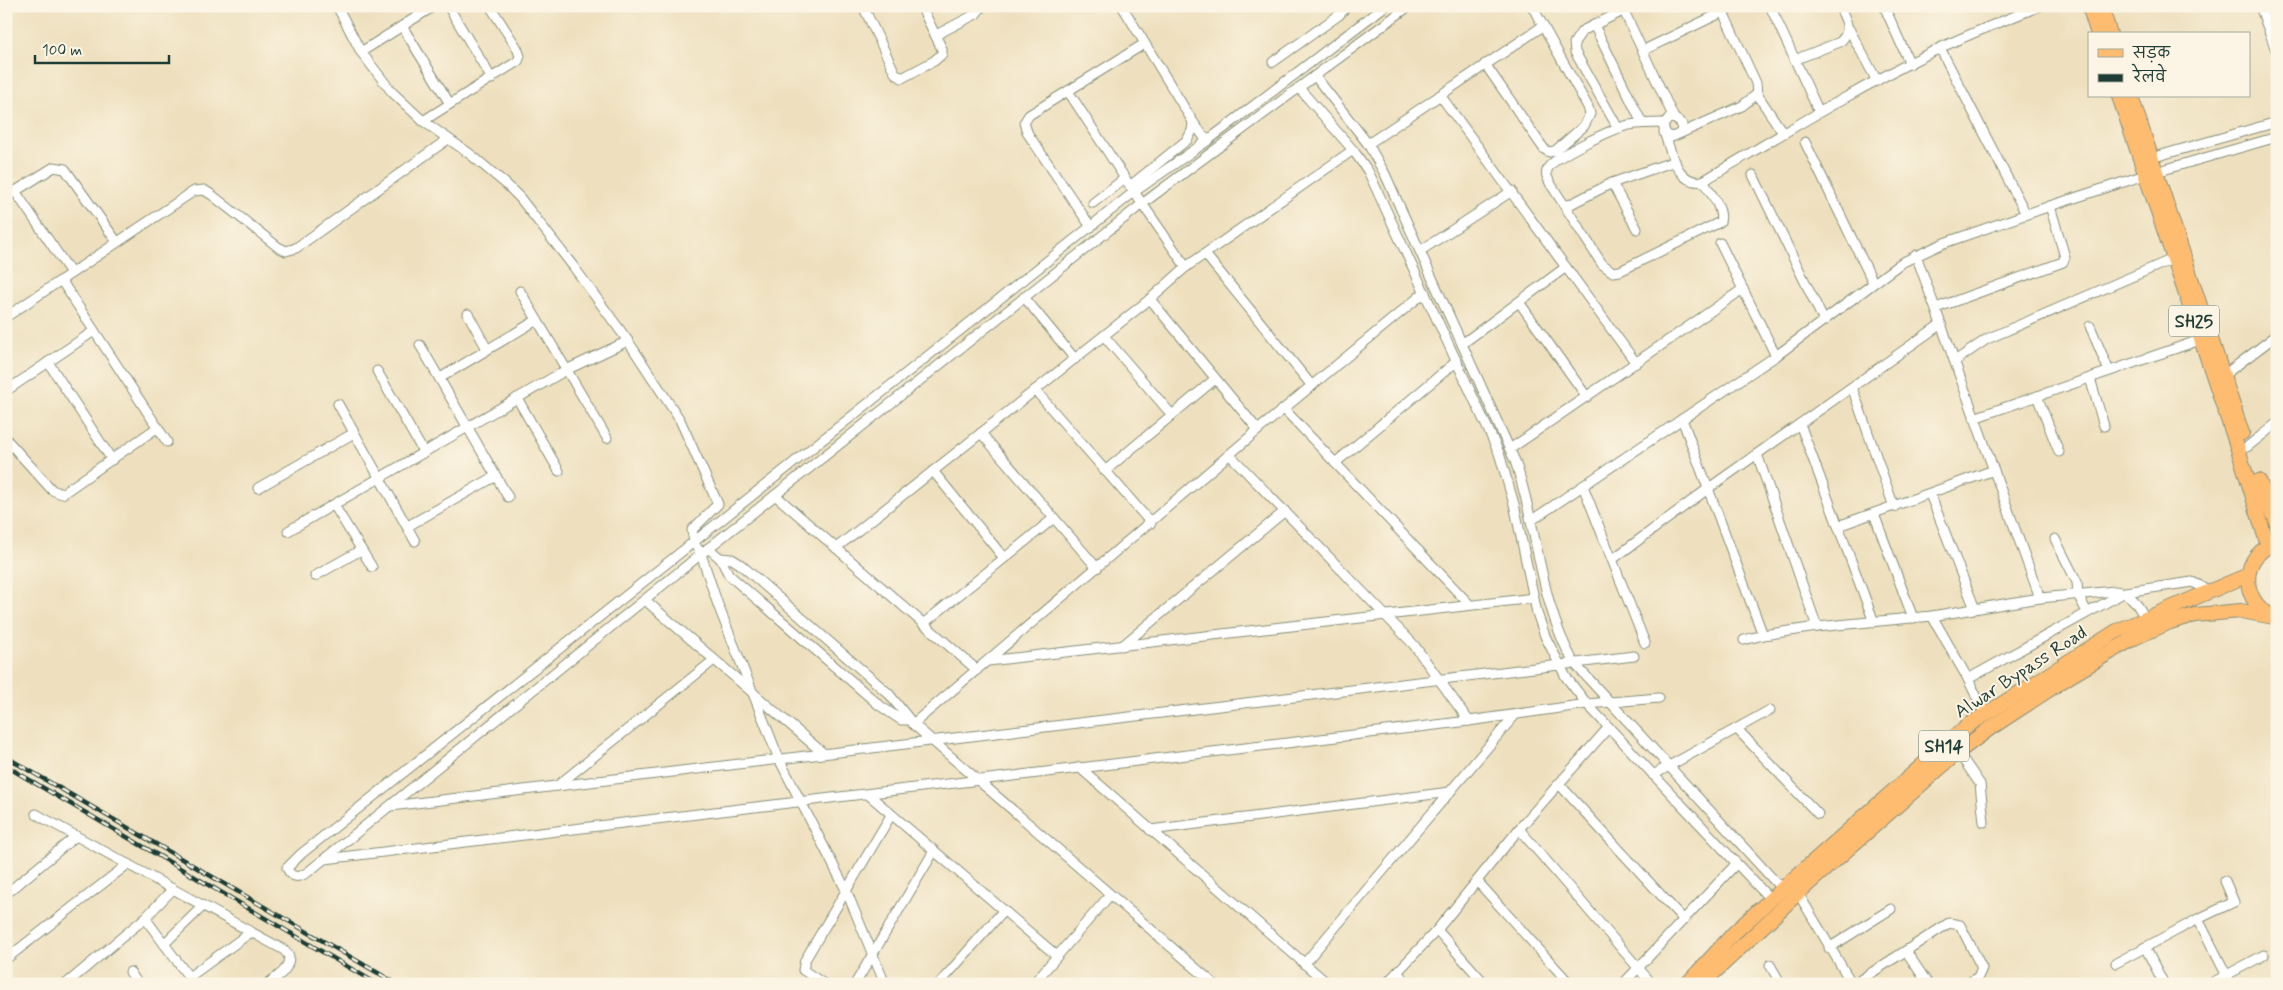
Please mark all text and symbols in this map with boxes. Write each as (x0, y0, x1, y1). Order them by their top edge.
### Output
scale bar (35, 32, 169, 64)
legend (2088, 32, 2250, 98)
text: 100 m (42, 41, 82, 61)
text: सड़क (2132, 44, 2171, 64)
text: रेलवे (2131, 63, 2167, 88)
road number: SH25 (2169, 306, 2219, 336)
street label: Alwar Bypass Road (1950, 620, 2092, 724)
road number: SH14 (1919, 730, 1969, 761)

